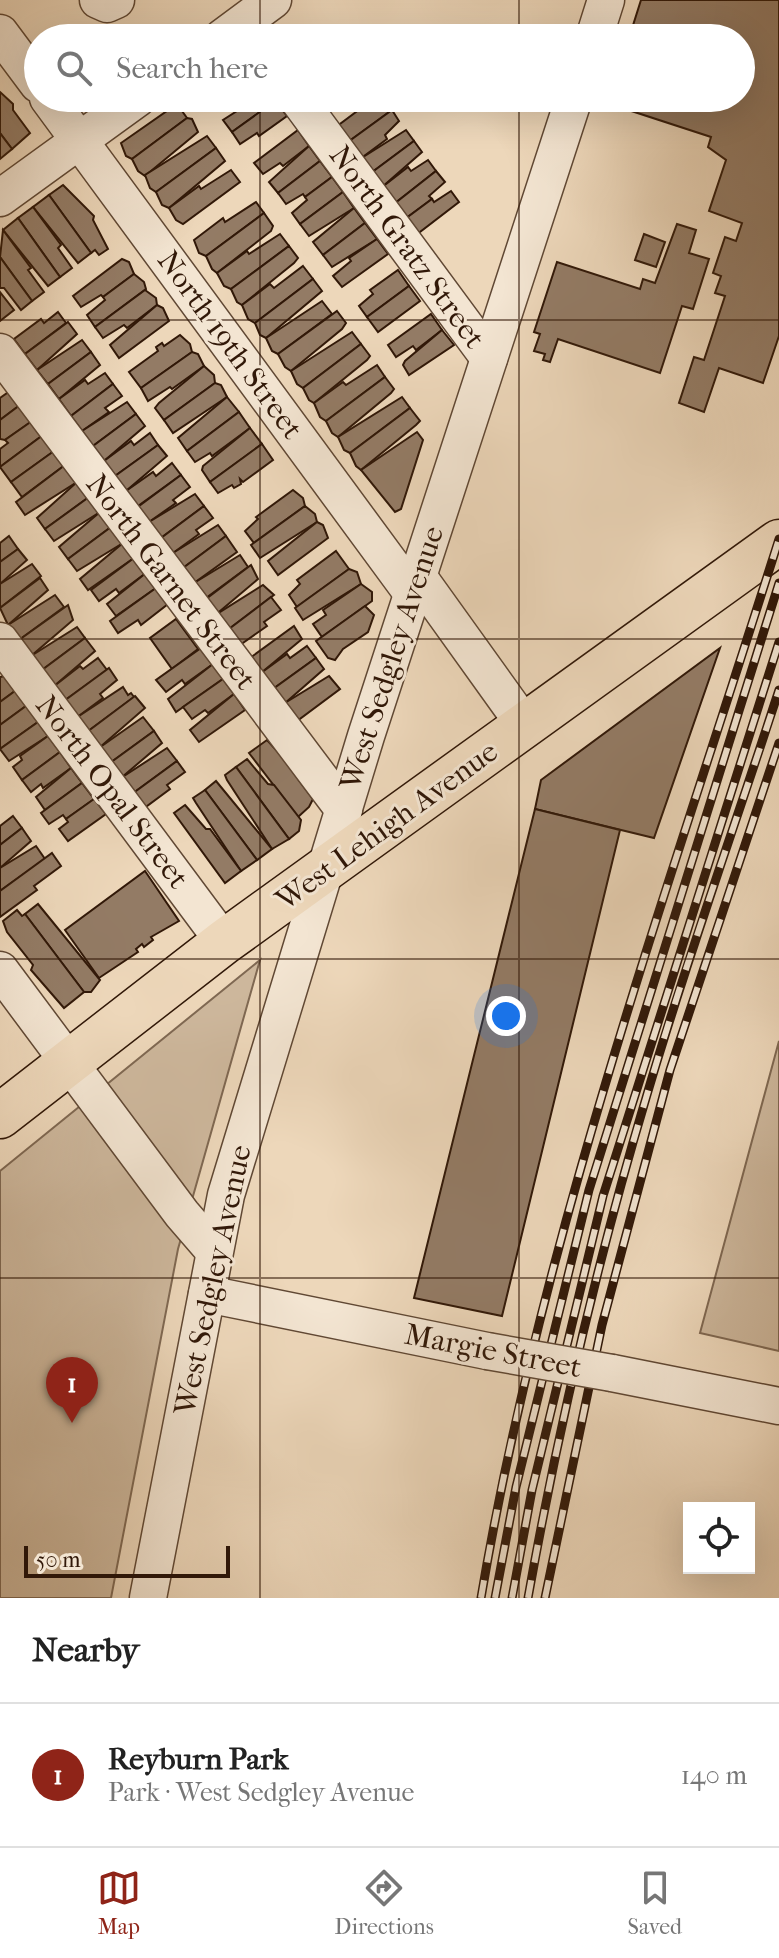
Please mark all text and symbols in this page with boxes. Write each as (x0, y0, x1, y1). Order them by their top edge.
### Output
search box (24, 24, 755, 112)
icon: search (52, 46, 96, 90)
text: Search here (116, 51, 268, 86)
street label: North Gratz Street (322, 139, 492, 355)
street label: North 19th Street (150, 244, 310, 446)
street label: North Garnet Street (79, 467, 264, 697)
street label: West Sedgley Avenue (333, 522, 451, 795)
street label: North Opal Street (28, 689, 196, 896)
street label: West Lehigh Avenue (269, 734, 505, 919)
your location (486, 996, 526, 1036)
street label: West Sedgley Avenue (167, 1142, 259, 1419)
street label: Margie Street (402, 1317, 585, 1385)
pin: 1 (46, 1357, 98, 1423)
map controls (683, 1502, 755, 1574)
button: locate (683, 1502, 755, 1574)
scale bar (24, 1542, 230, 1578)
text: 50 m (36, 1547, 81, 1573)
text: Nearby (32, 1630, 139, 1670)
text: Reyburn Park (108, 1742, 288, 1777)
text: 1 (53, 1760, 63, 1791)
text: 140 m (681, 1760, 747, 1791)
text: Park · West Sedgley Avenue (108, 1777, 414, 1808)
tab: Map (97, 1866, 141, 1940)
tab: Directions (335, 1866, 434, 1940)
tab: Saved (628, 1866, 682, 1940)

